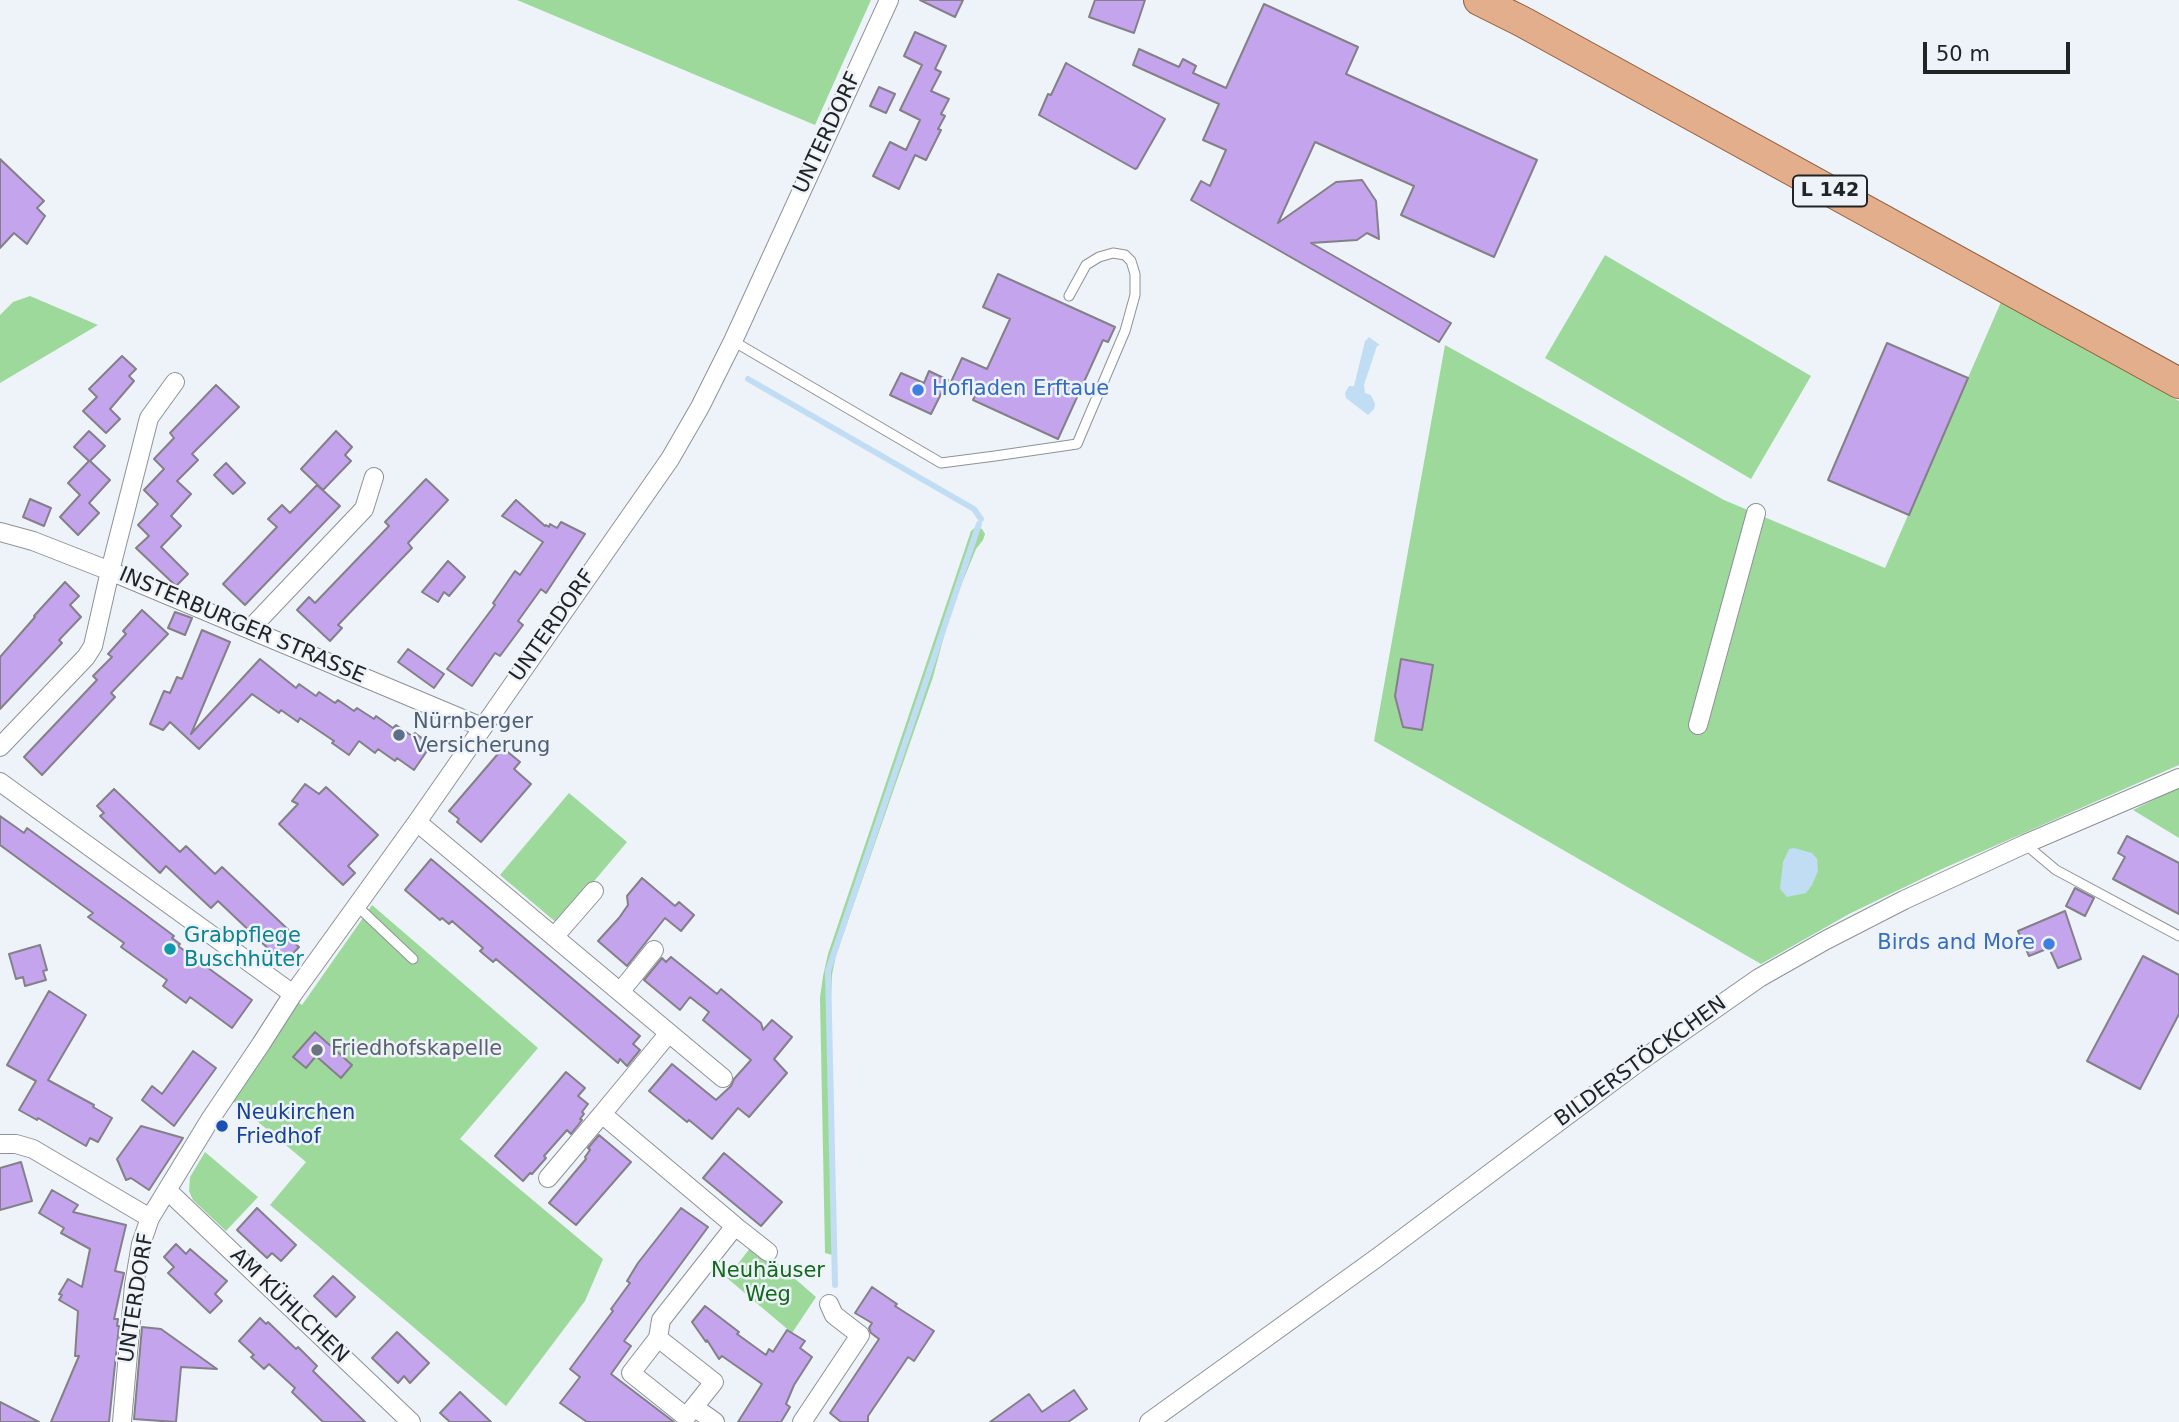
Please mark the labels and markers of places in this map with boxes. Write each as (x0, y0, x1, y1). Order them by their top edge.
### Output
place label: Hofladen Erftaue (932, 377, 1109, 403)
marker: Hofladen Erftaue (910, 382, 926, 398)
place label: Nürnberger Versicherung (413, 710, 550, 760)
marker: Nürnberger Versicherung (391, 727, 407, 743)
place label: Grabpflege Buschhüter (184, 924, 304, 974)
place label: Birds and More (1877, 931, 2035, 957)
marker: Birds and More (2041, 936, 2057, 952)
marker: Grabpflege Buschhüter (162, 941, 178, 957)
place label: Friedhofskapelle (331, 1037, 502, 1063)
marker: Friedhofskapelle (309, 1042, 325, 1058)
place label: Neukirchen Friedhof (236, 1101, 355, 1151)
marker: Neukirchen Friedhof (214, 1118, 230, 1134)

